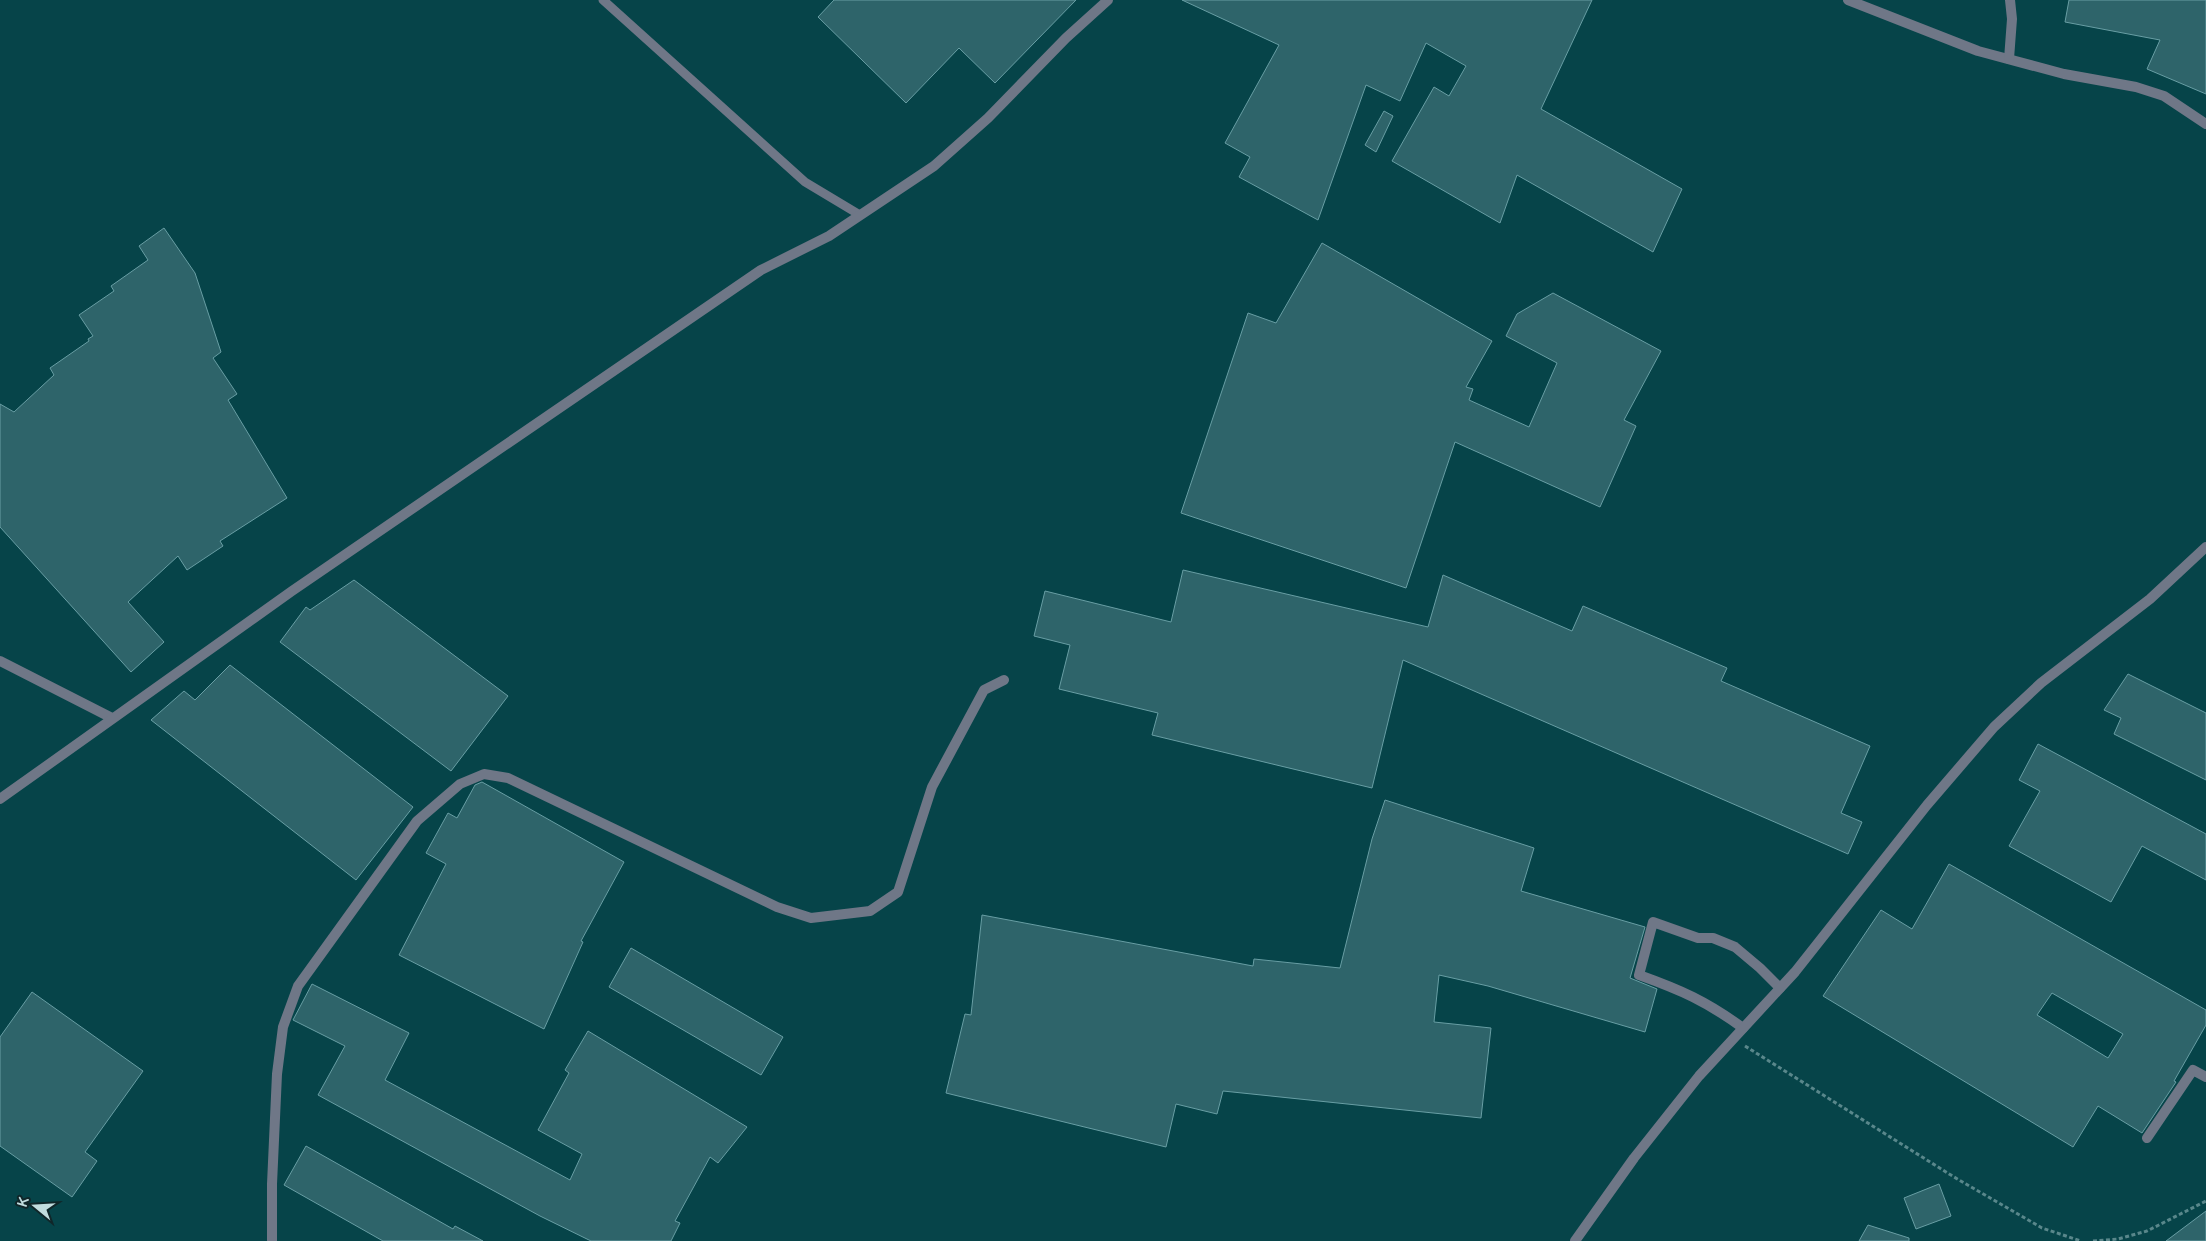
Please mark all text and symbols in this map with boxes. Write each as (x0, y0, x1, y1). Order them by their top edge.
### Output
north arrow (10, 1181, 60, 1231)
text: K (14, 1194, 33, 1209)

